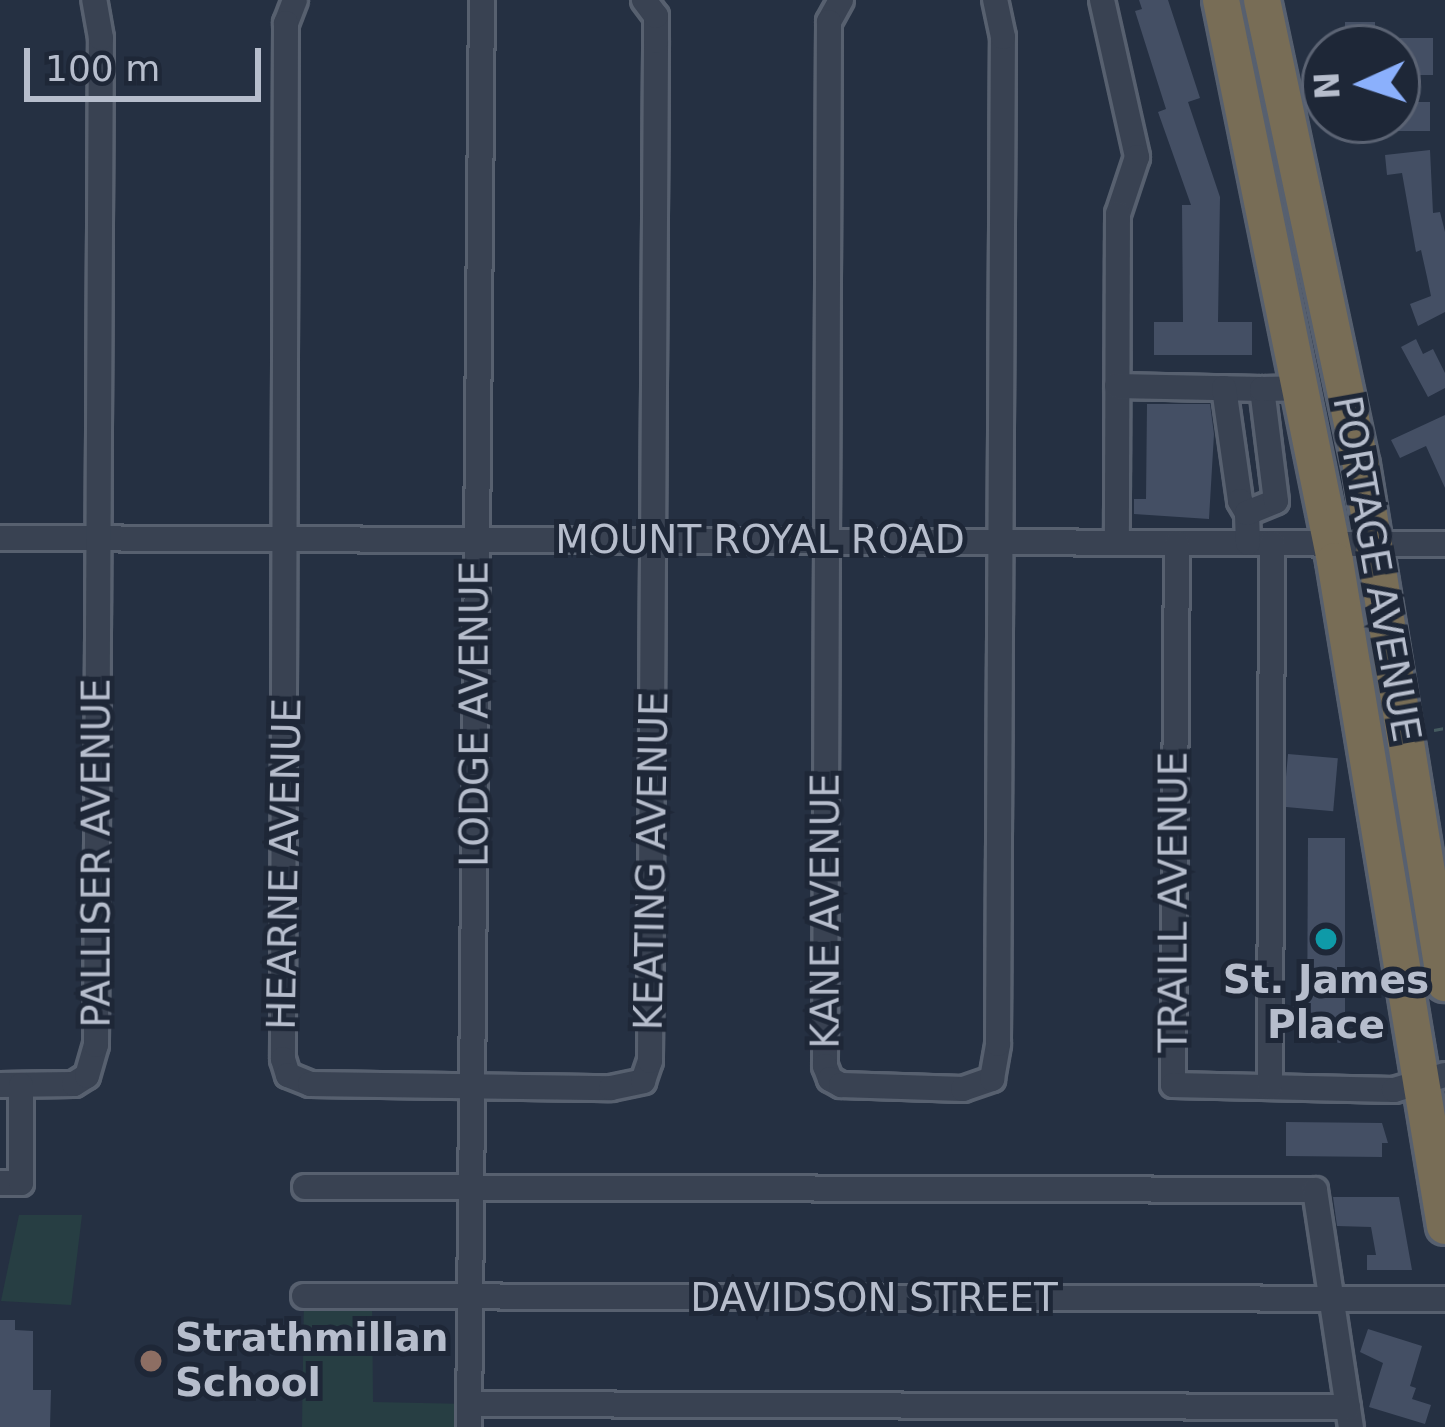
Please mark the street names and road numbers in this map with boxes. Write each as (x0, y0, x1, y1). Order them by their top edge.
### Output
street label: PORTAGE AVENUE (1323, 392, 1429, 746)
street label: MOUNT ROYAL ROAD (555, 517, 965, 563)
street label: LODGE AVENUE (452, 561, 498, 867)
street label: PALLISER AVENUE (74, 678, 120, 1028)
street label: KEATING AVENUE (626, 691, 678, 1031)
street label: HEARNE AVENUE (259, 698, 311, 1030)
street label: TRAILL AVENUE (1151, 751, 1197, 1053)
street label: KANE AVENUE (803, 773, 849, 1049)
street label: DAVIDSON STREET (690, 1275, 1058, 1321)

